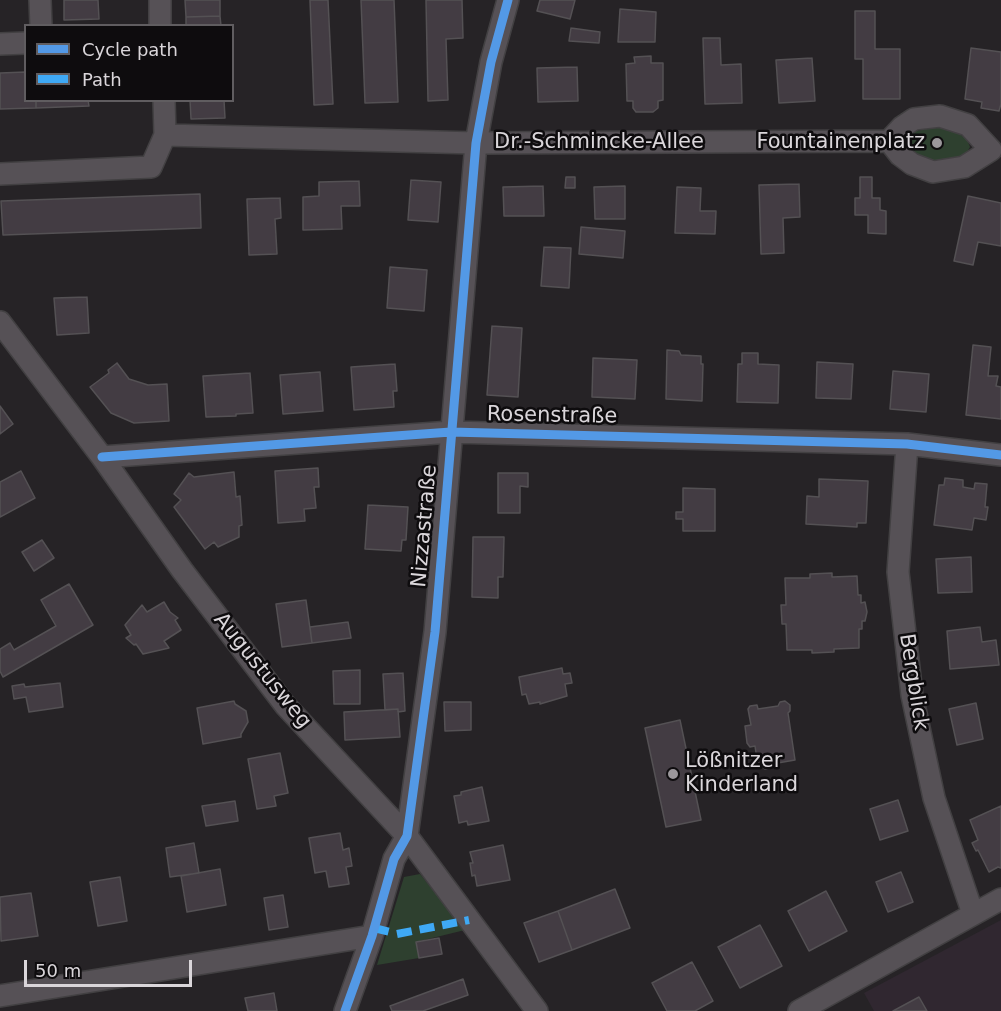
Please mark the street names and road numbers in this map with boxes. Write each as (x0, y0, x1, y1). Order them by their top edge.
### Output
street label: Dr.-Schmincke-Allee (494, 130, 704, 156)
street label: Rosenstraße (487, 402, 617, 430)
street label: Nizzastraße (407, 463, 443, 589)
street label: Augustusweg (208, 608, 316, 734)
street label: Bergblick (893, 632, 933, 732)

